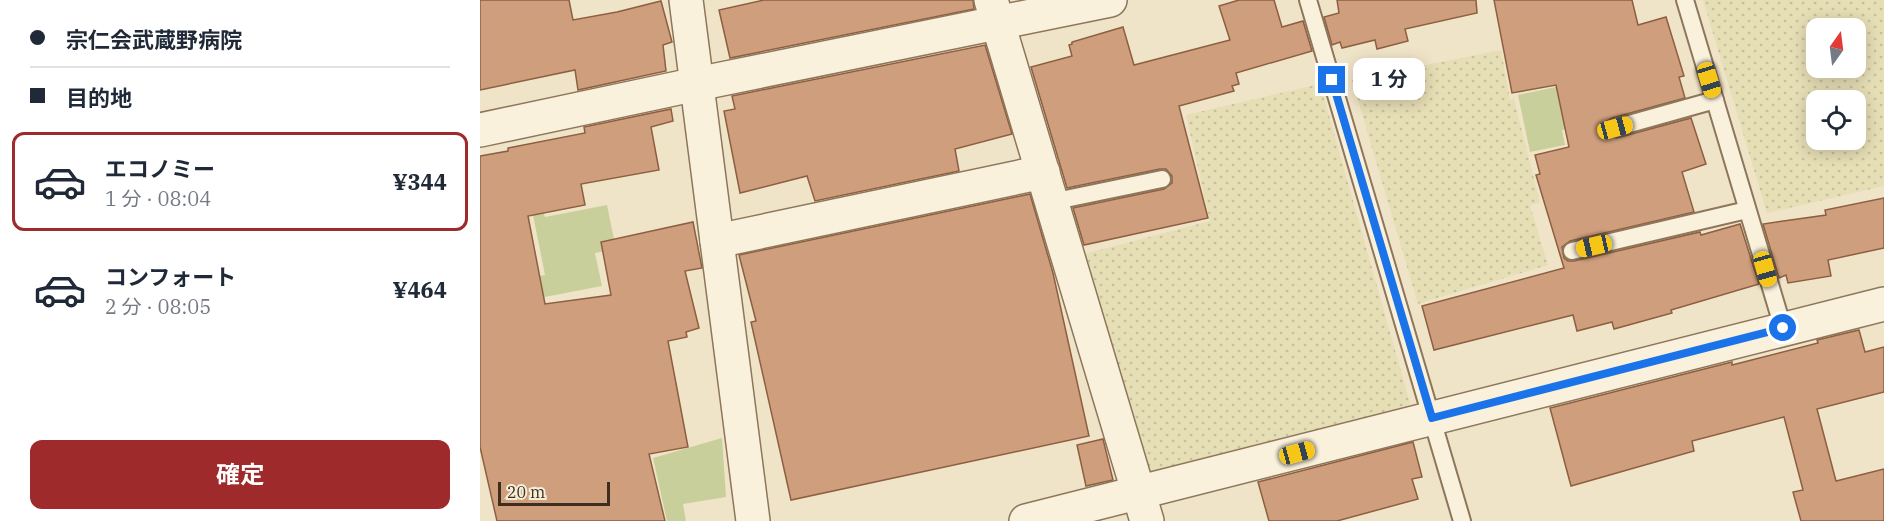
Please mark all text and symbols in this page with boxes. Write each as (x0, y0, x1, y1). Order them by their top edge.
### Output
north arrow (1806, 18, 1866, 78)
map controls (1806, 18, 1866, 150)
text: 宗仁会武蔵野病院 (66, 25, 242, 54)
callout: 1 分 (1353, 59, 1425, 101)
car (1695, 60, 1723, 100)
text: 1 分 (1371, 65, 1407, 92)
route end (1318, 66, 1345, 93)
text: 目的地 (66, 83, 132, 112)
button: locate (1806, 90, 1866, 150)
car (1595, 115, 1635, 141)
text: エコノミー (105, 154, 215, 183)
icon: car (33, 155, 87, 209)
text: ¥344 (392, 167, 447, 196)
text: 1 分 · 08:04 (105, 185, 211, 212)
car (1574, 233, 1614, 259)
car (1751, 249, 1779, 289)
text: コンフォート (105, 262, 236, 291)
icon: car (33, 263, 87, 317)
text: ¥464 (392, 275, 447, 304)
text: 2 分 · 08:05 (105, 293, 211, 320)
route start (1769, 314, 1796, 341)
button: 確定 (30, 440, 450, 509)
car (1277, 440, 1317, 466)
scale bar (498, 479, 610, 506)
text: 20 m (507, 482, 545, 502)

